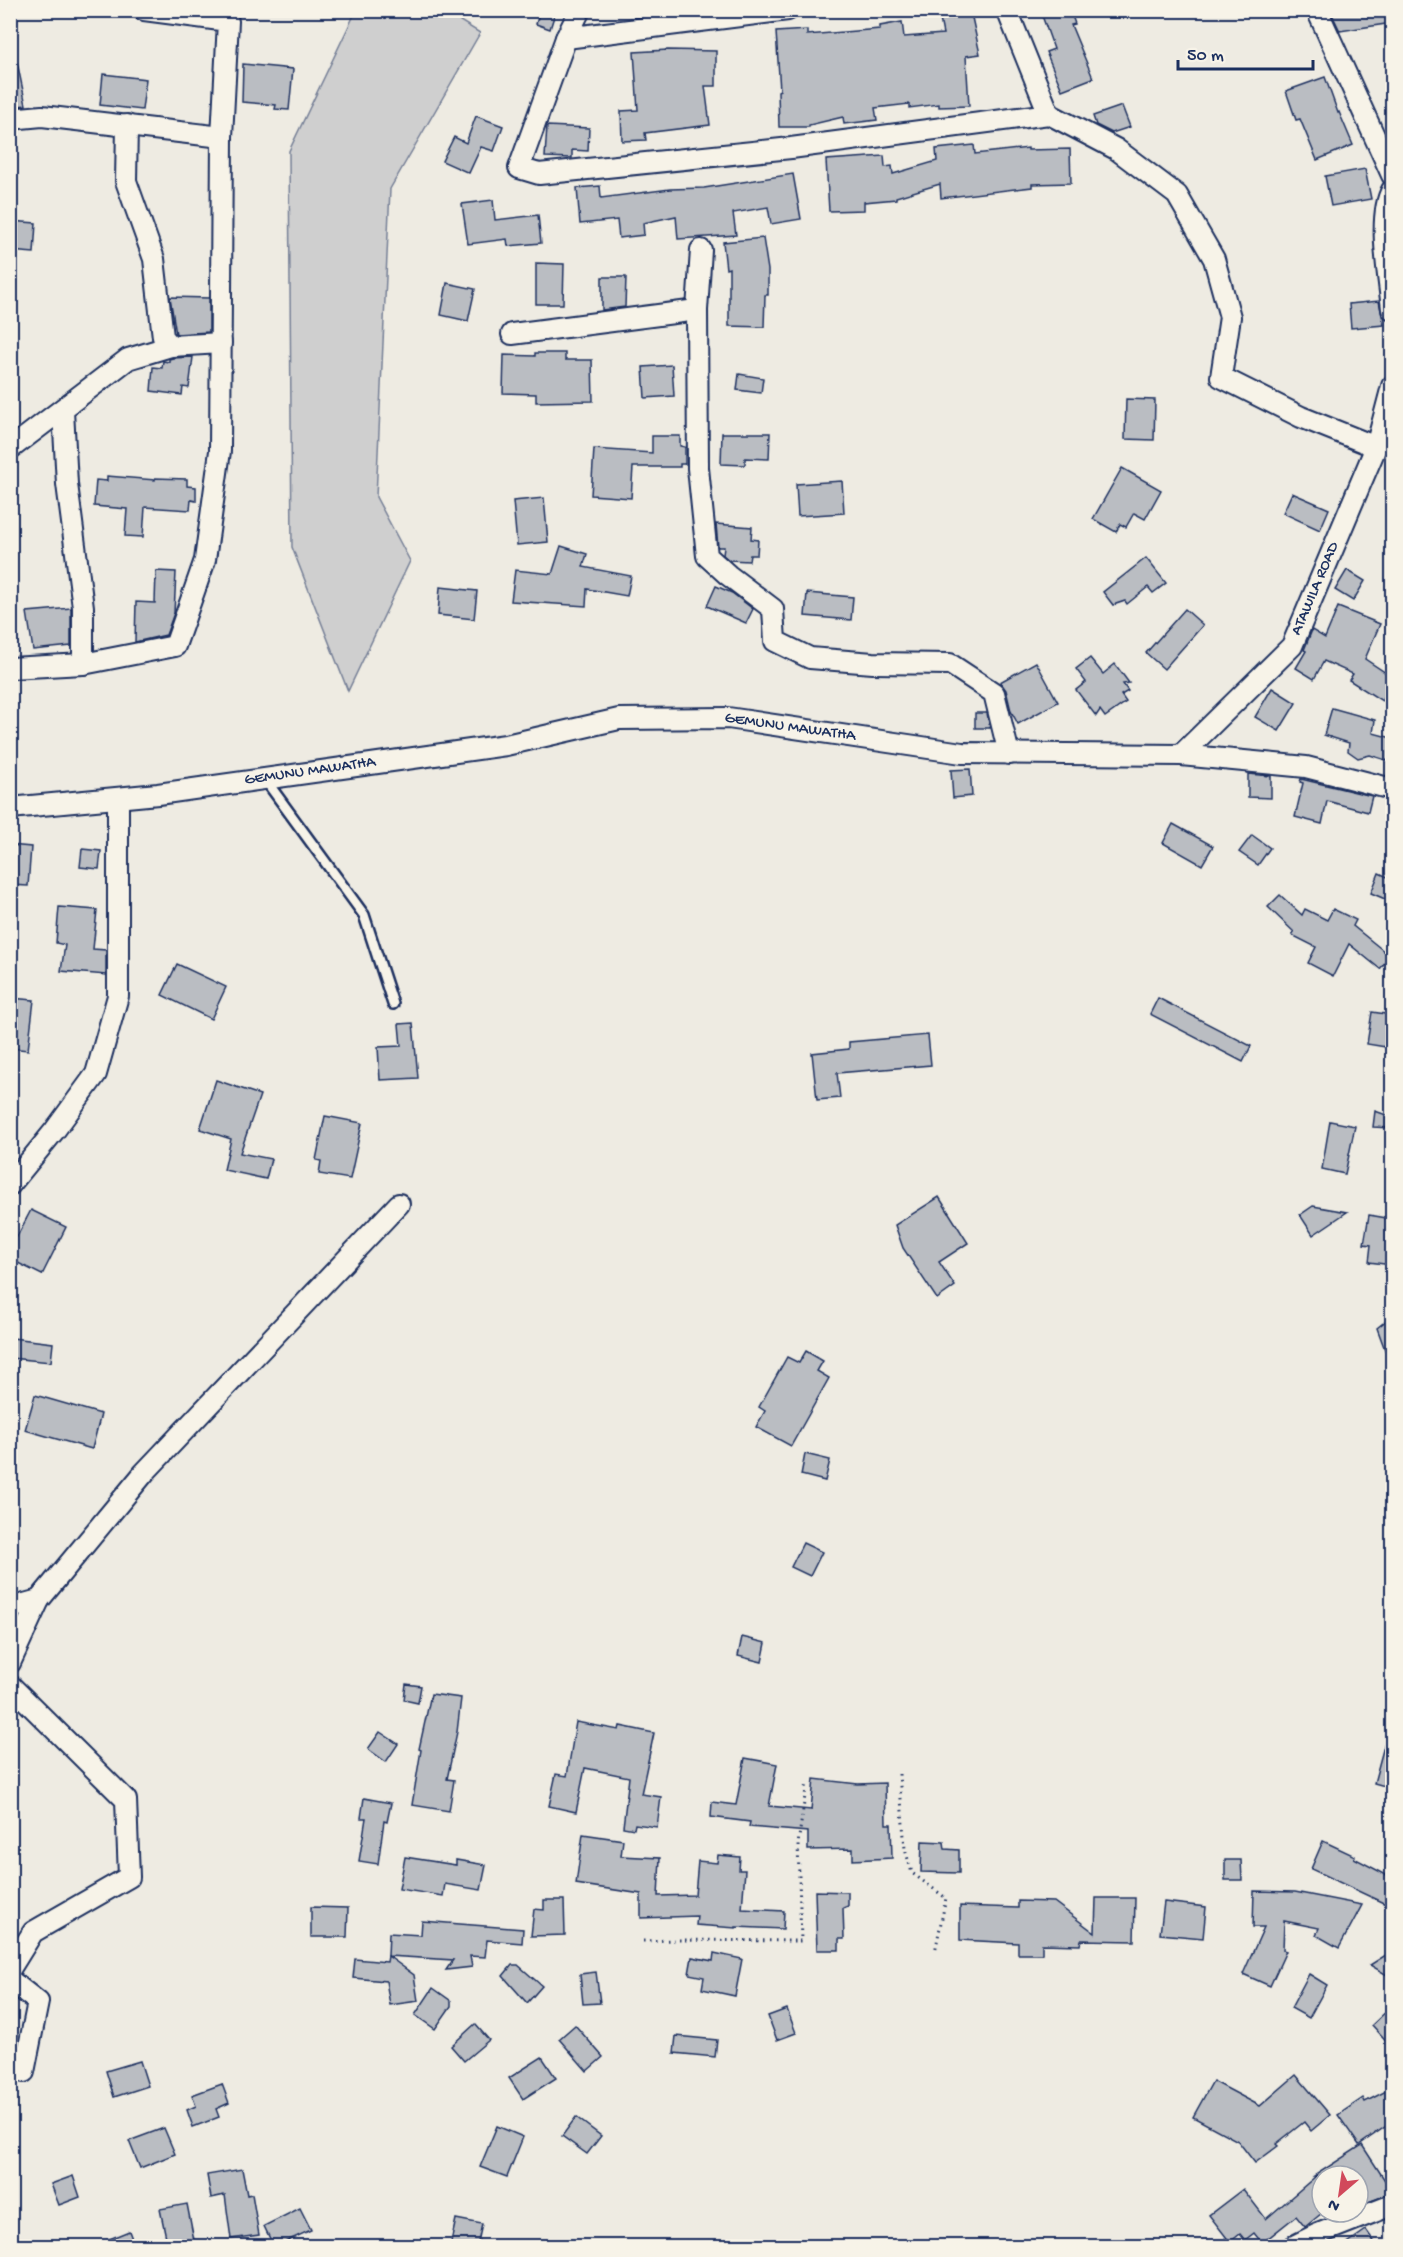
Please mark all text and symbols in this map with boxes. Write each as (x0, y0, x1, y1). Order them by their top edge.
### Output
scale bar (1178, 33, 1313, 71)
text: 50 m (1187, 46, 1224, 67)
street label: ATAWILA ROAD (1288, 539, 1344, 638)
street label: GEMUNU MAWATHA (723, 709, 858, 747)
street label: GEMUNU MAWATHA (243, 753, 378, 791)
north arrow (1310, 2164, 1370, 2224)
text: N (1325, 2193, 1344, 2215)

